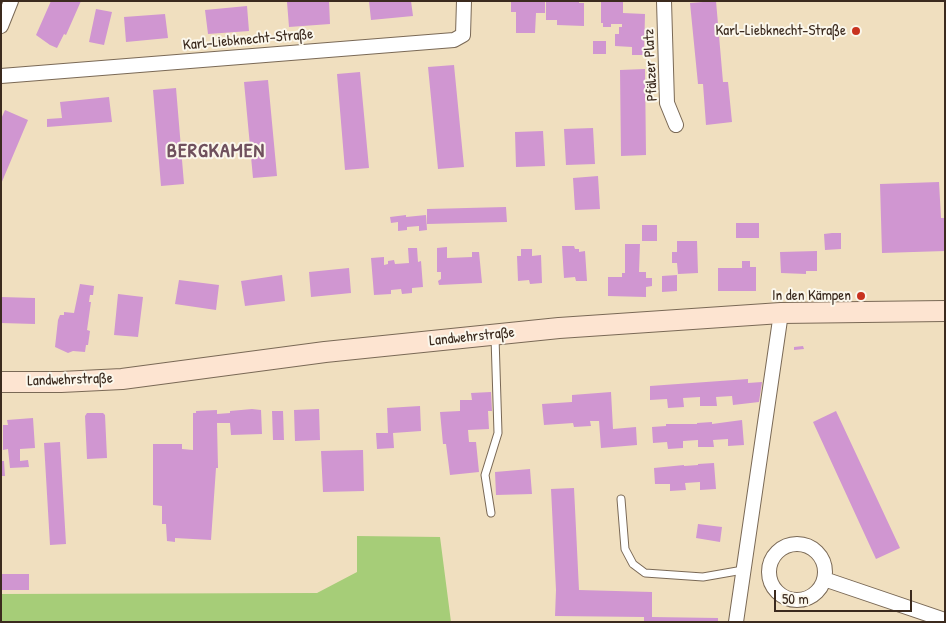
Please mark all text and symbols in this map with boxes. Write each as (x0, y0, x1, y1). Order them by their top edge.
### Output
place label: Karl-Liebknecht-Straße (715, 22, 846, 40)
street label: Karl-Liebknecht-Straße (182, 25, 314, 55)
marker: Karl-Liebknecht-Straße (850, 25, 862, 37)
street label: Pfälzer Platz (640, 28, 662, 102)
district label: BERGKAMEN (166, 140, 266, 164)
place label: In den Kämpen (772, 287, 851, 305)
marker: In den Kämpen (855, 290, 867, 302)
street label: Landwehrstraße (429, 324, 515, 350)
street label: Landwehrstraße (27, 370, 113, 390)
scale bar (776, 580, 914, 612)
text: 50 m (782, 588, 809, 609)

